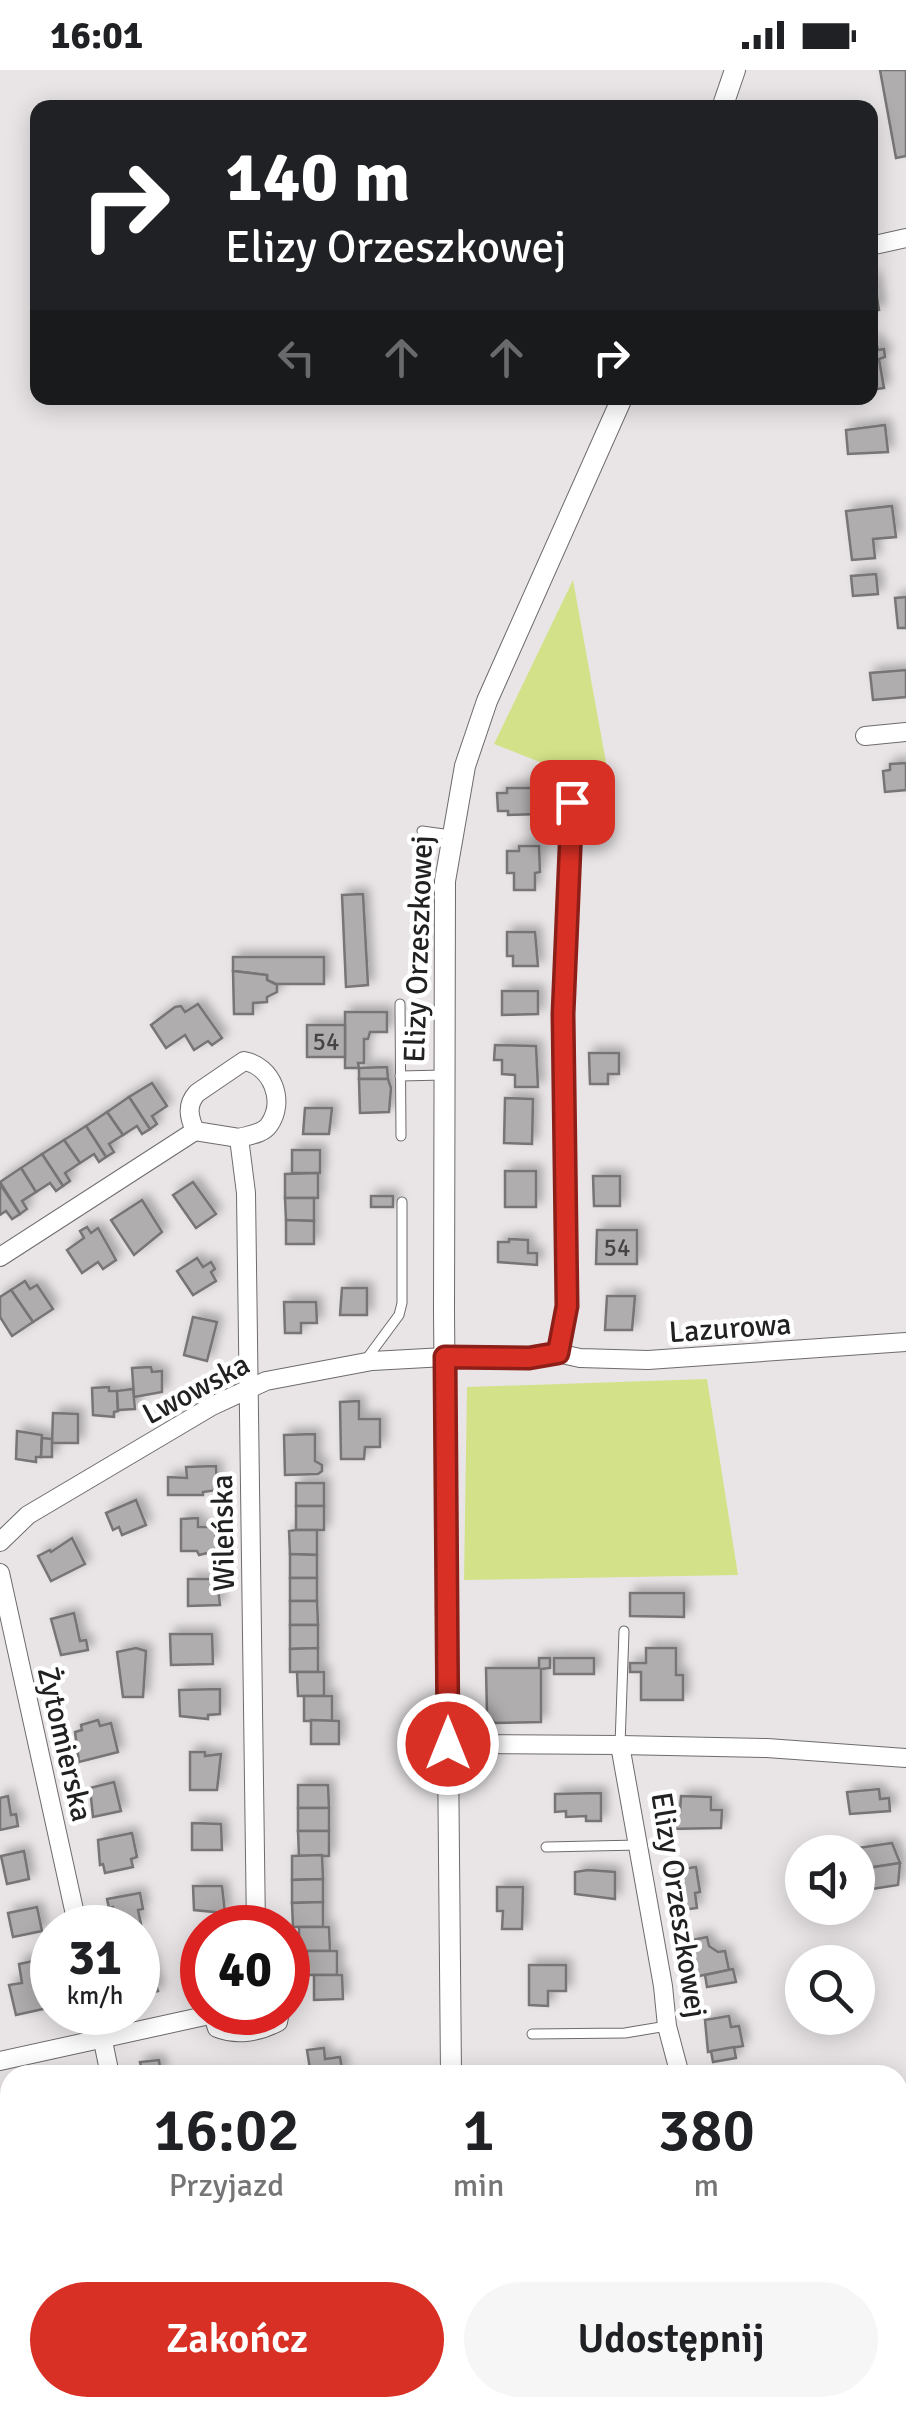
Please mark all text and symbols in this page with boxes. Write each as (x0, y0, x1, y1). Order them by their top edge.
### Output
text: 16:01 (50, 12, 143, 59)
text: 140 m (225, 134, 410, 220)
icon: right (60, 140, 190, 270)
text: Elizy Orzeszkowej (225, 220, 567, 275)
icon: left (269, 330, 324, 385)
icon: ahead (374, 330, 429, 385)
icon: ahead (479, 330, 534, 385)
icon: right (584, 330, 639, 385)
pin (530, 760, 615, 845)
icon: arrive (545, 775, 600, 830)
street label: Elizy Orzeszkowej (396, 835, 441, 1063)
house number: 54 (312, 1026, 340, 1057)
house number: 54 (603, 1232, 631, 1263)
street label: Lazurowa (668, 1306, 793, 1351)
street label: Lwowska (136, 1346, 256, 1433)
street label: Wileńska (204, 1474, 243, 1592)
street label: Żytomierska (29, 1663, 100, 1825)
position arrow (396, 1692, 500, 1796)
street label: Elizy Orzeszkowej (642, 1790, 715, 2020)
map controls (785, 1835, 875, 2035)
button: sound (785, 1835, 875, 1925)
speed limit sign: 40 (180, 1905, 310, 2035)
text: 31 (68, 1927, 122, 1989)
button: search (785, 1945, 875, 2035)
text: km/h (67, 1980, 123, 2011)
text: 16:02 (153, 2094, 300, 2168)
text: 1 (462, 2094, 495, 2168)
text: 380 (658, 2094, 755, 2168)
text: Przyjazd (169, 2166, 284, 2205)
text: min (453, 2166, 504, 2205)
text: m (693, 2166, 719, 2205)
button: Zakończ (30, 2282, 444, 2397)
button: Udostępnij (464, 2282, 878, 2397)

